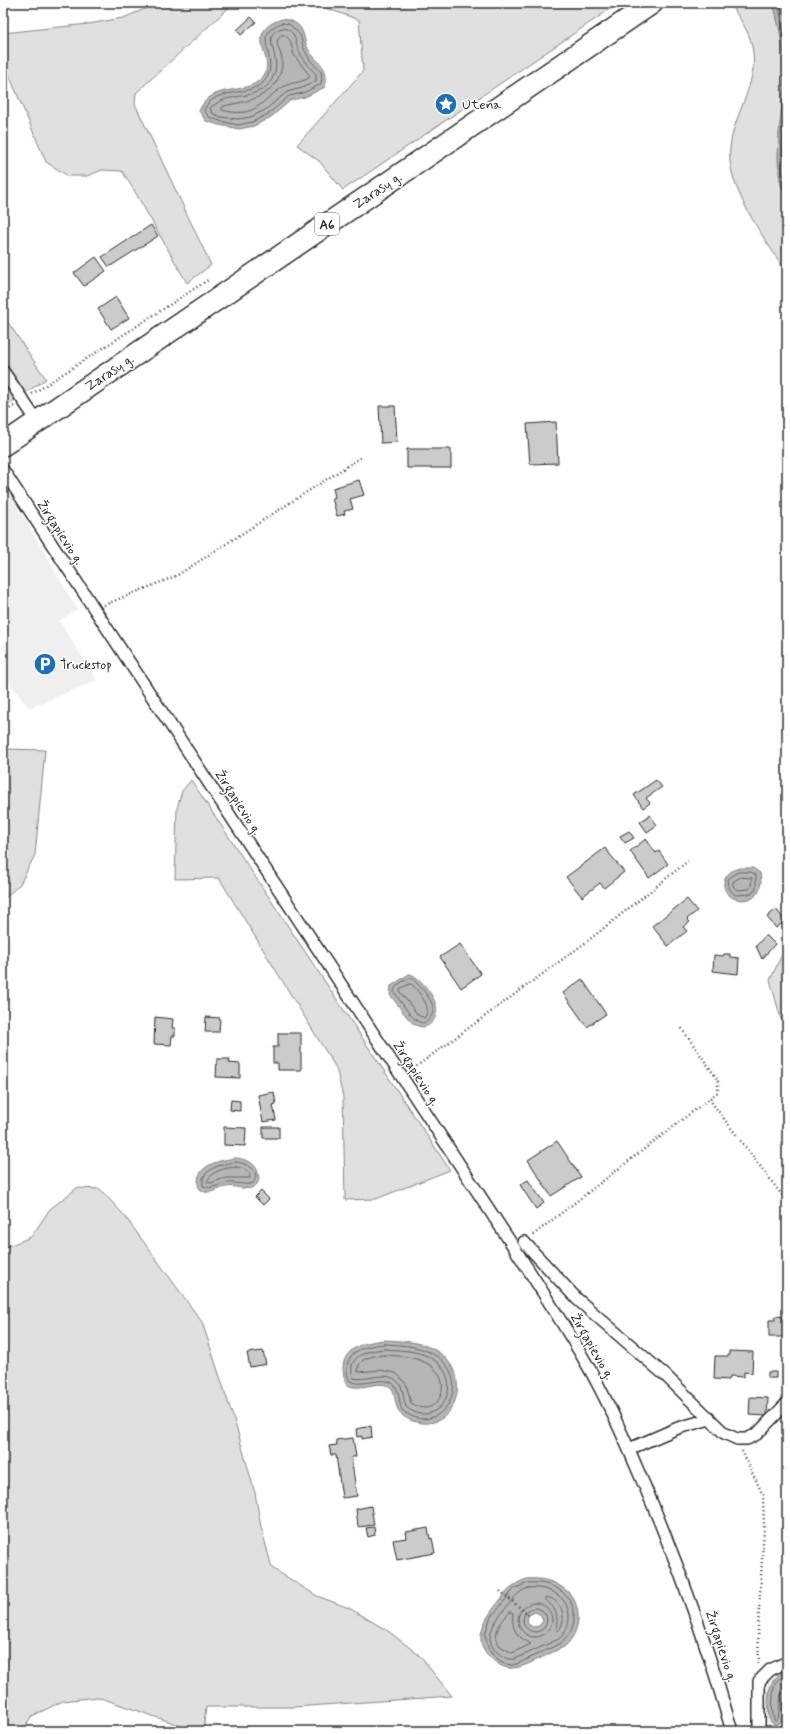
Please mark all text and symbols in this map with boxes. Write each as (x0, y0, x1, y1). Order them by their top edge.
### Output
place icon: Utena (433, 91, 459, 117)
place label: Utena (462, 96, 502, 114)
street label: Zarasų g. (350, 168, 405, 214)
road number: A6 (315, 213, 339, 235)
street label: Zarasų g. (82, 350, 137, 396)
street label: Žirgapievio g. (31, 497, 88, 570)
parking icon: Truckstop (32, 651, 58, 677)
place label: Truckstop (60, 656, 112, 674)
street label: Žirgapievio g. (209, 767, 266, 840)
street label: Žirgapievio g. (387, 1038, 444, 1111)
street label: Žirgapievio g. (564, 1310, 618, 1384)
street label: Žirgapievio g. (699, 1608, 741, 1685)

